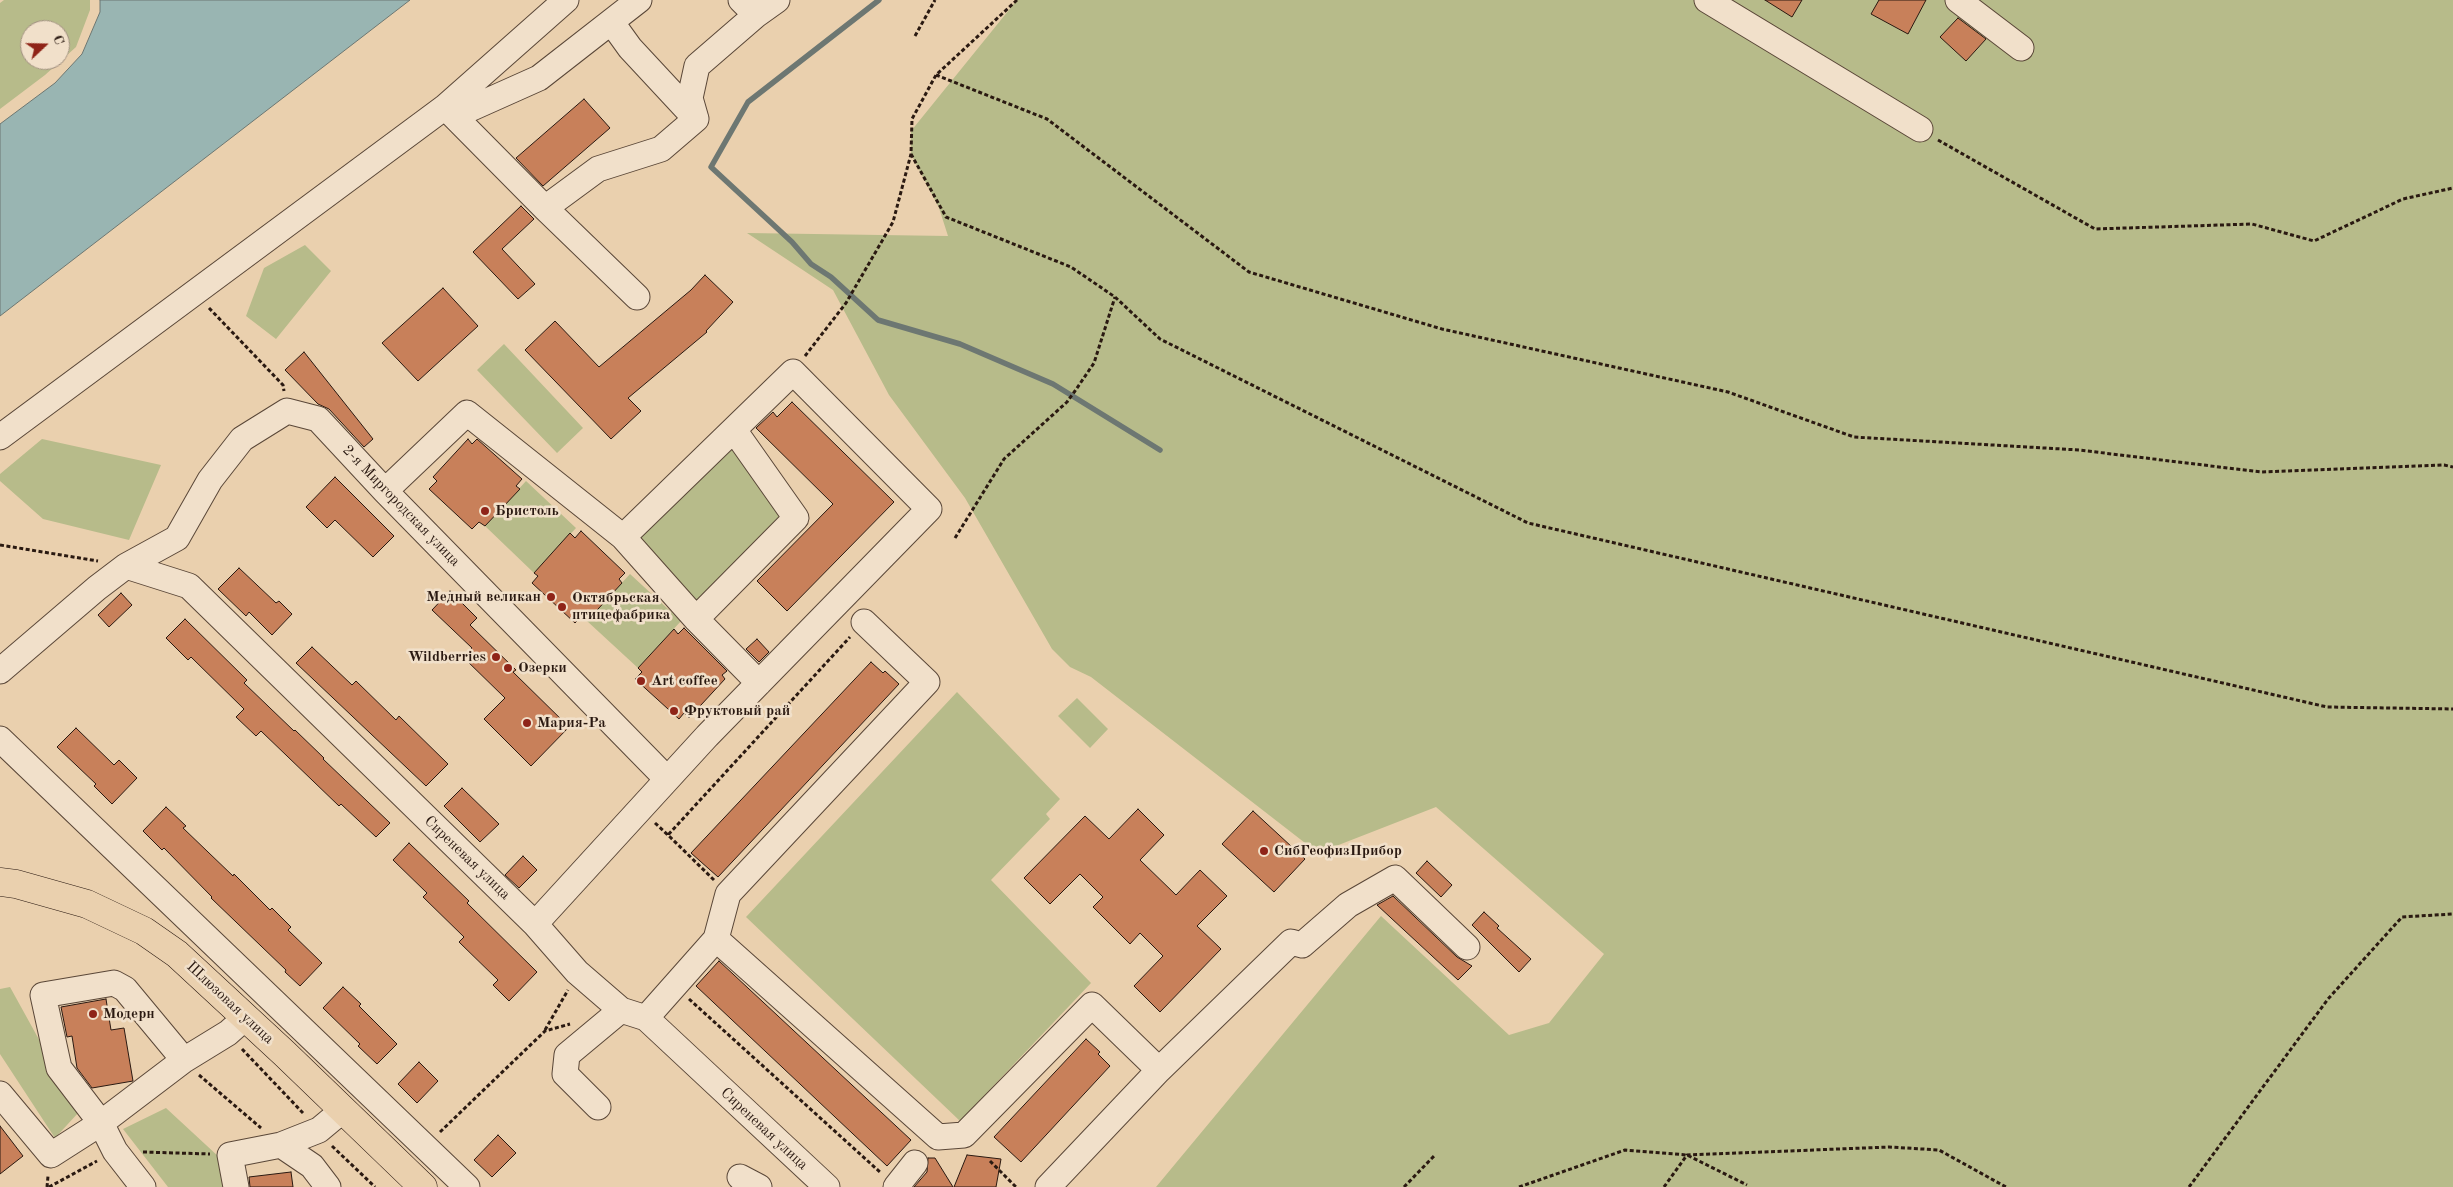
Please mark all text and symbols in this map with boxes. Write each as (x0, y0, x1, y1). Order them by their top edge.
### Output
north arrow (20, 20, 70, 70)
text: С (50, 33, 66, 47)
street label: 2-я Миргородская улица (338, 442, 464, 570)
place label: Бристоль (495, 502, 559, 520)
marker: Бристоль (479, 505, 491, 517)
place label: Медный великан (426, 588, 541, 606)
place label: Октябрьская птицефабрика (572, 589, 670, 624)
marker: Медный великан (545, 591, 557, 603)
marker: Октябрьская птицефабрика (556, 601, 568, 613)
place label: Wildberries (408, 648, 486, 666)
marker: Wildberries (490, 651, 502, 663)
place label: Озерки (518, 659, 567, 677)
marker: Озерки (502, 662, 514, 674)
place label: Art coffee (651, 672, 718, 690)
marker: Art coffee (635, 675, 647, 687)
place label: Фруктовый рай (684, 702, 790, 720)
marker: Фруктовый рай (668, 705, 680, 717)
place label: Мария-Ра (537, 714, 606, 732)
marker: Мария-Ра (521, 717, 533, 729)
street label: Сиреневая улица (420, 812, 514, 904)
place label: СибГеофизПрибор (1274, 842, 1402, 860)
marker: СибГеофизПрибор (1258, 845, 1270, 857)
street label: Шлюзовая улица (183, 958, 277, 1048)
place label: Модерн (103, 1005, 155, 1023)
marker: Модерн (87, 1008, 99, 1020)
street label: Сиреневая улица (717, 1084, 811, 1174)

